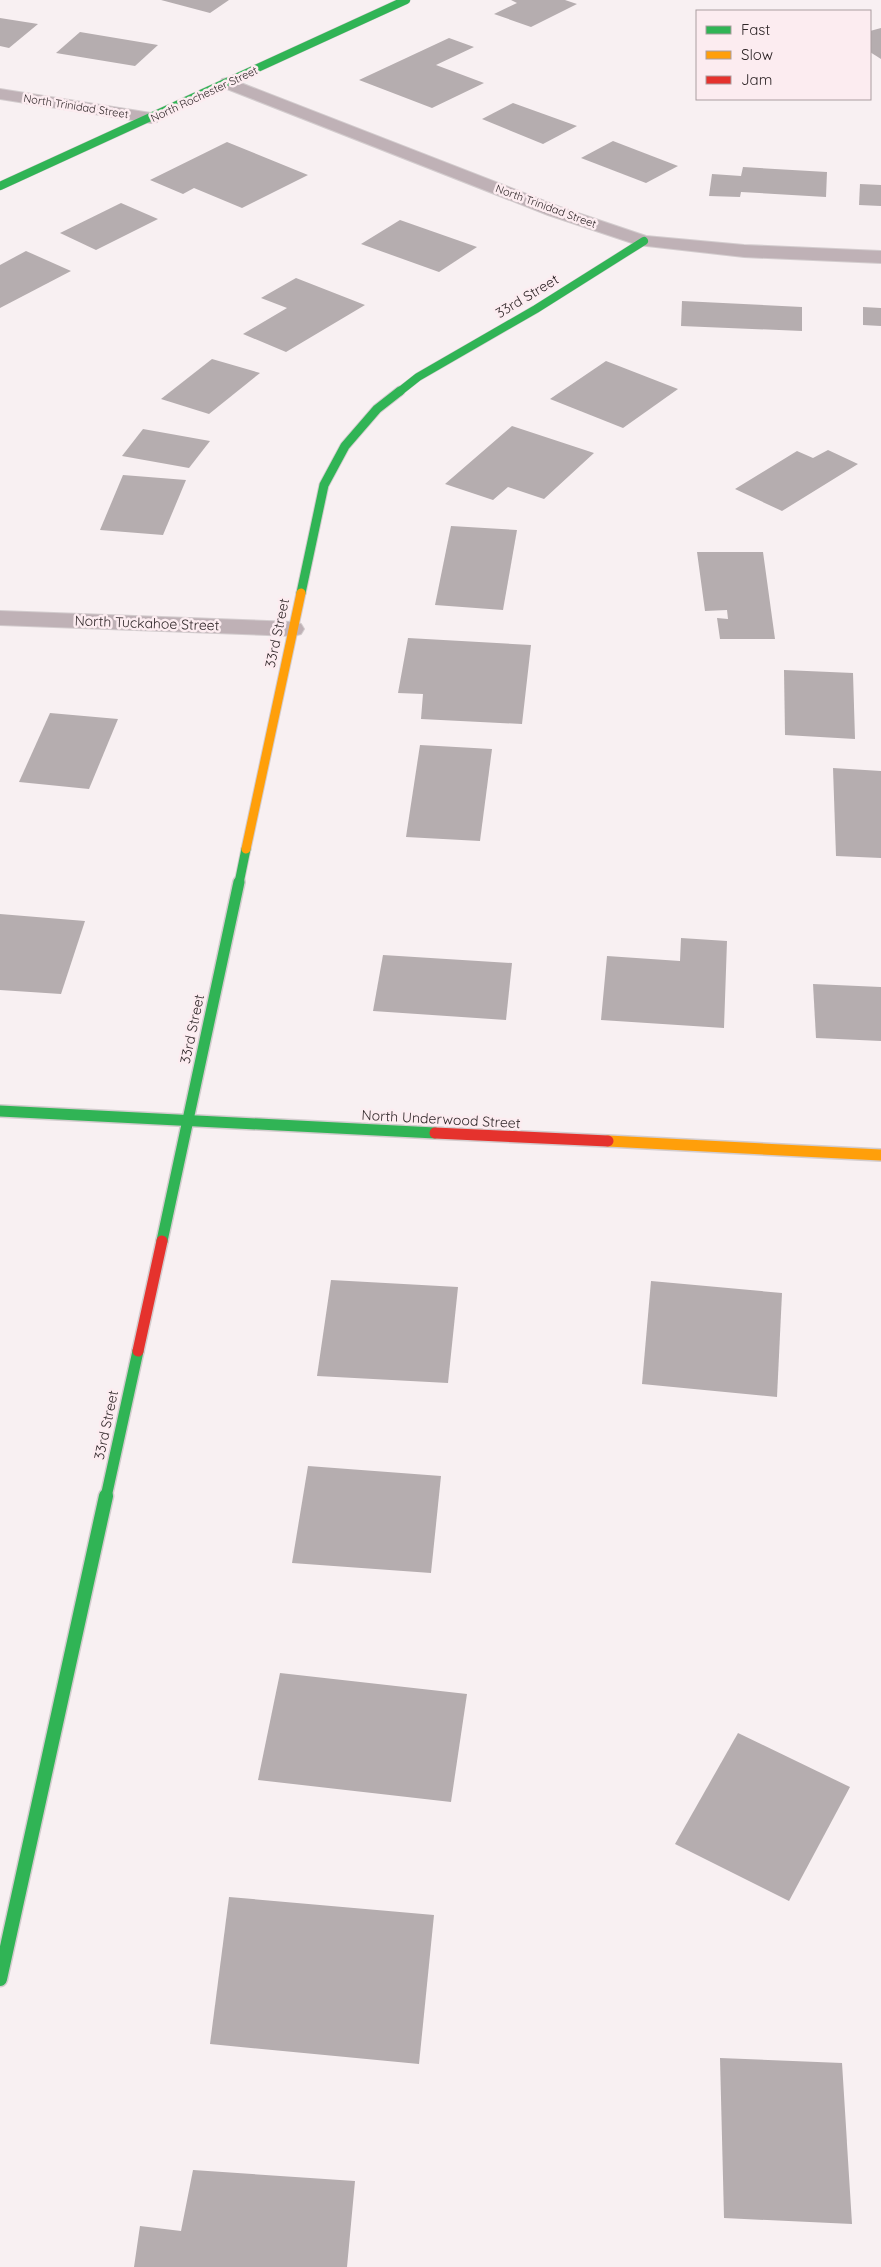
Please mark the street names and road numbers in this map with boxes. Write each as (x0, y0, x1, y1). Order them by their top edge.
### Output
street label: North Rochester Street (148, 63, 260, 125)
street label: North Trinidad Street (22, 91, 130, 121)
street label: North Trinidad Street (494, 181, 599, 231)
street label: 33rd Street (492, 270, 562, 322)
street label: 33rd Street (261, 596, 293, 669)
street label: North Tuckahoe Street (74, 611, 220, 635)
street label: 33rd Street (176, 992, 208, 1065)
street label: North Underwood Street (361, 1106, 521, 1132)
street label: 33rd Street (90, 1388, 122, 1461)

